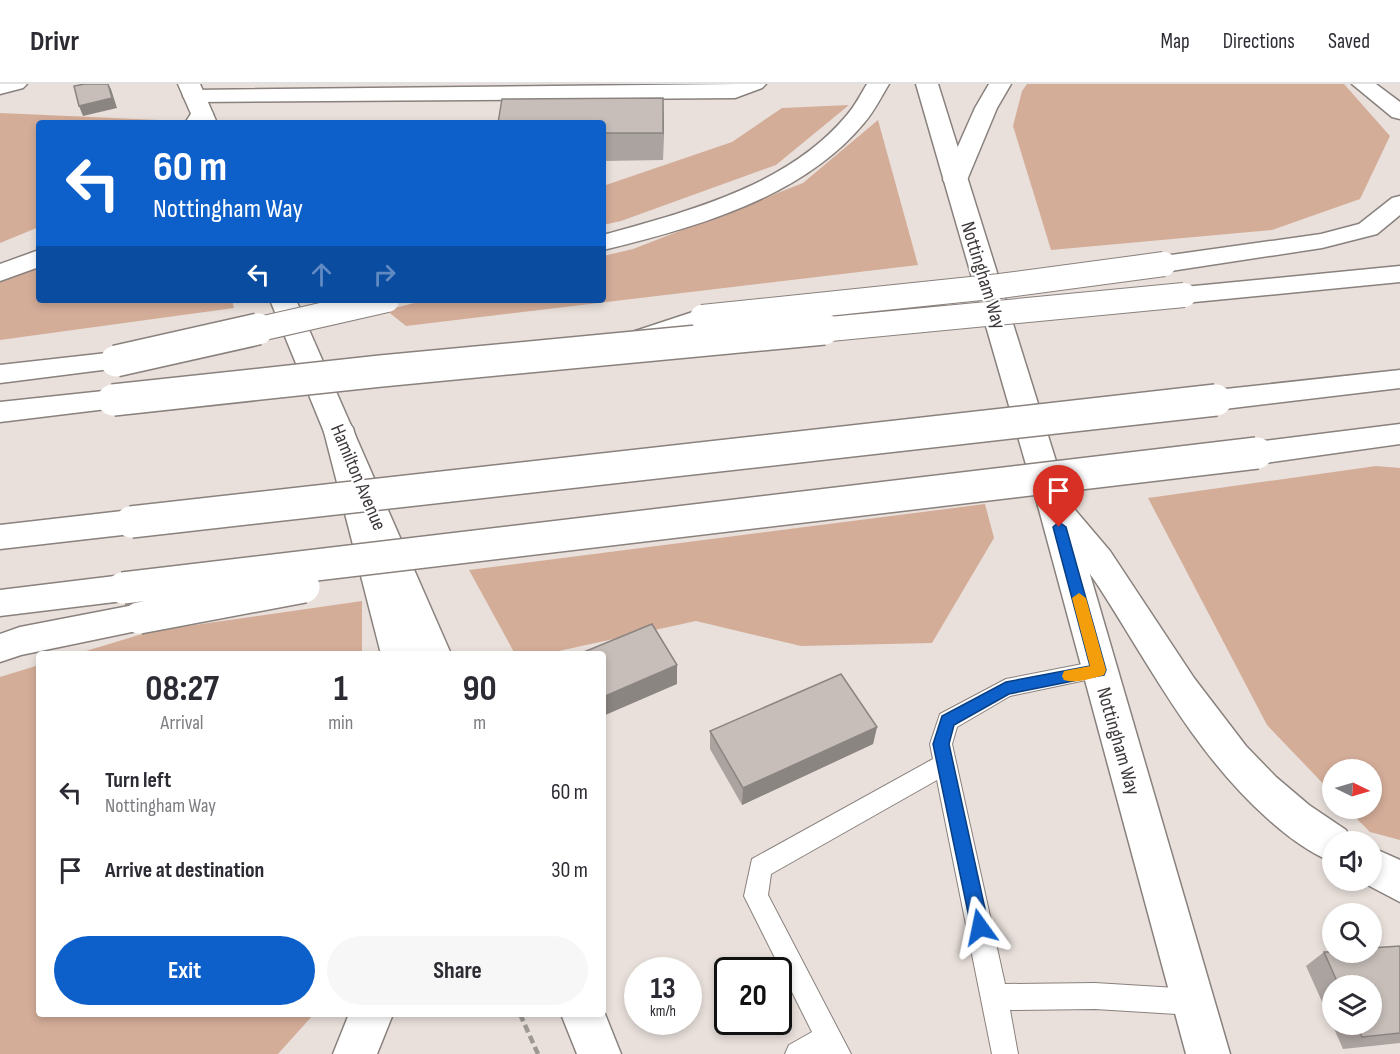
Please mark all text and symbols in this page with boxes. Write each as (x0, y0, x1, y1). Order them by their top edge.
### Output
text: Drivr (30, 25, 79, 58)
text: Map (1160, 29, 1190, 54)
text: Directions (1223, 29, 1295, 54)
text: Saved (1328, 29, 1370, 54)
text: 60 m (153, 142, 227, 193)
icon: left (54, 144, 132, 222)
text: Nottingham Way (153, 193, 303, 225)
street label: Nottingham Way (955, 219, 1011, 332)
icon: left (242, 258, 275, 291)
icon: ahead (305, 258, 338, 291)
icon: right (368, 258, 401, 291)
street label: Hamilton Avenue (325, 421, 391, 534)
pin (1033, 465, 1084, 527)
icon: arrive (1042, 474, 1075, 507)
text: 08:27 (145, 668, 219, 711)
text: 1 (334, 668, 348, 711)
text: 90 (463, 668, 497, 711)
street label: Nottingham Way (1091, 685, 1145, 798)
text: Arrival (161, 711, 204, 735)
text: min (328, 711, 353, 735)
text: m (473, 711, 486, 735)
north arrow (1322, 759, 1382, 819)
map controls (1322, 759, 1382, 1035)
text: Turn left (105, 767, 171, 794)
icon: left (54, 776, 87, 809)
text: 60 m (551, 779, 588, 806)
text: Nottingham Way (105, 794, 216, 818)
button: sound (1322, 831, 1382, 891)
icon: arrive (54, 854, 87, 887)
text: Arrive at destination (105, 857, 264, 884)
text: 30 m (551, 857, 588, 884)
position arrow (948, 895, 1012, 959)
button: search (1322, 903, 1382, 963)
button: Exit (54, 936, 315, 1005)
button: Share (327, 936, 588, 1005)
speed limit sign: 20 (714, 957, 792, 1035)
text: 13 (650, 971, 676, 1007)
button: layers (1322, 975, 1382, 1035)
text: km/h (650, 1002, 676, 1021)

